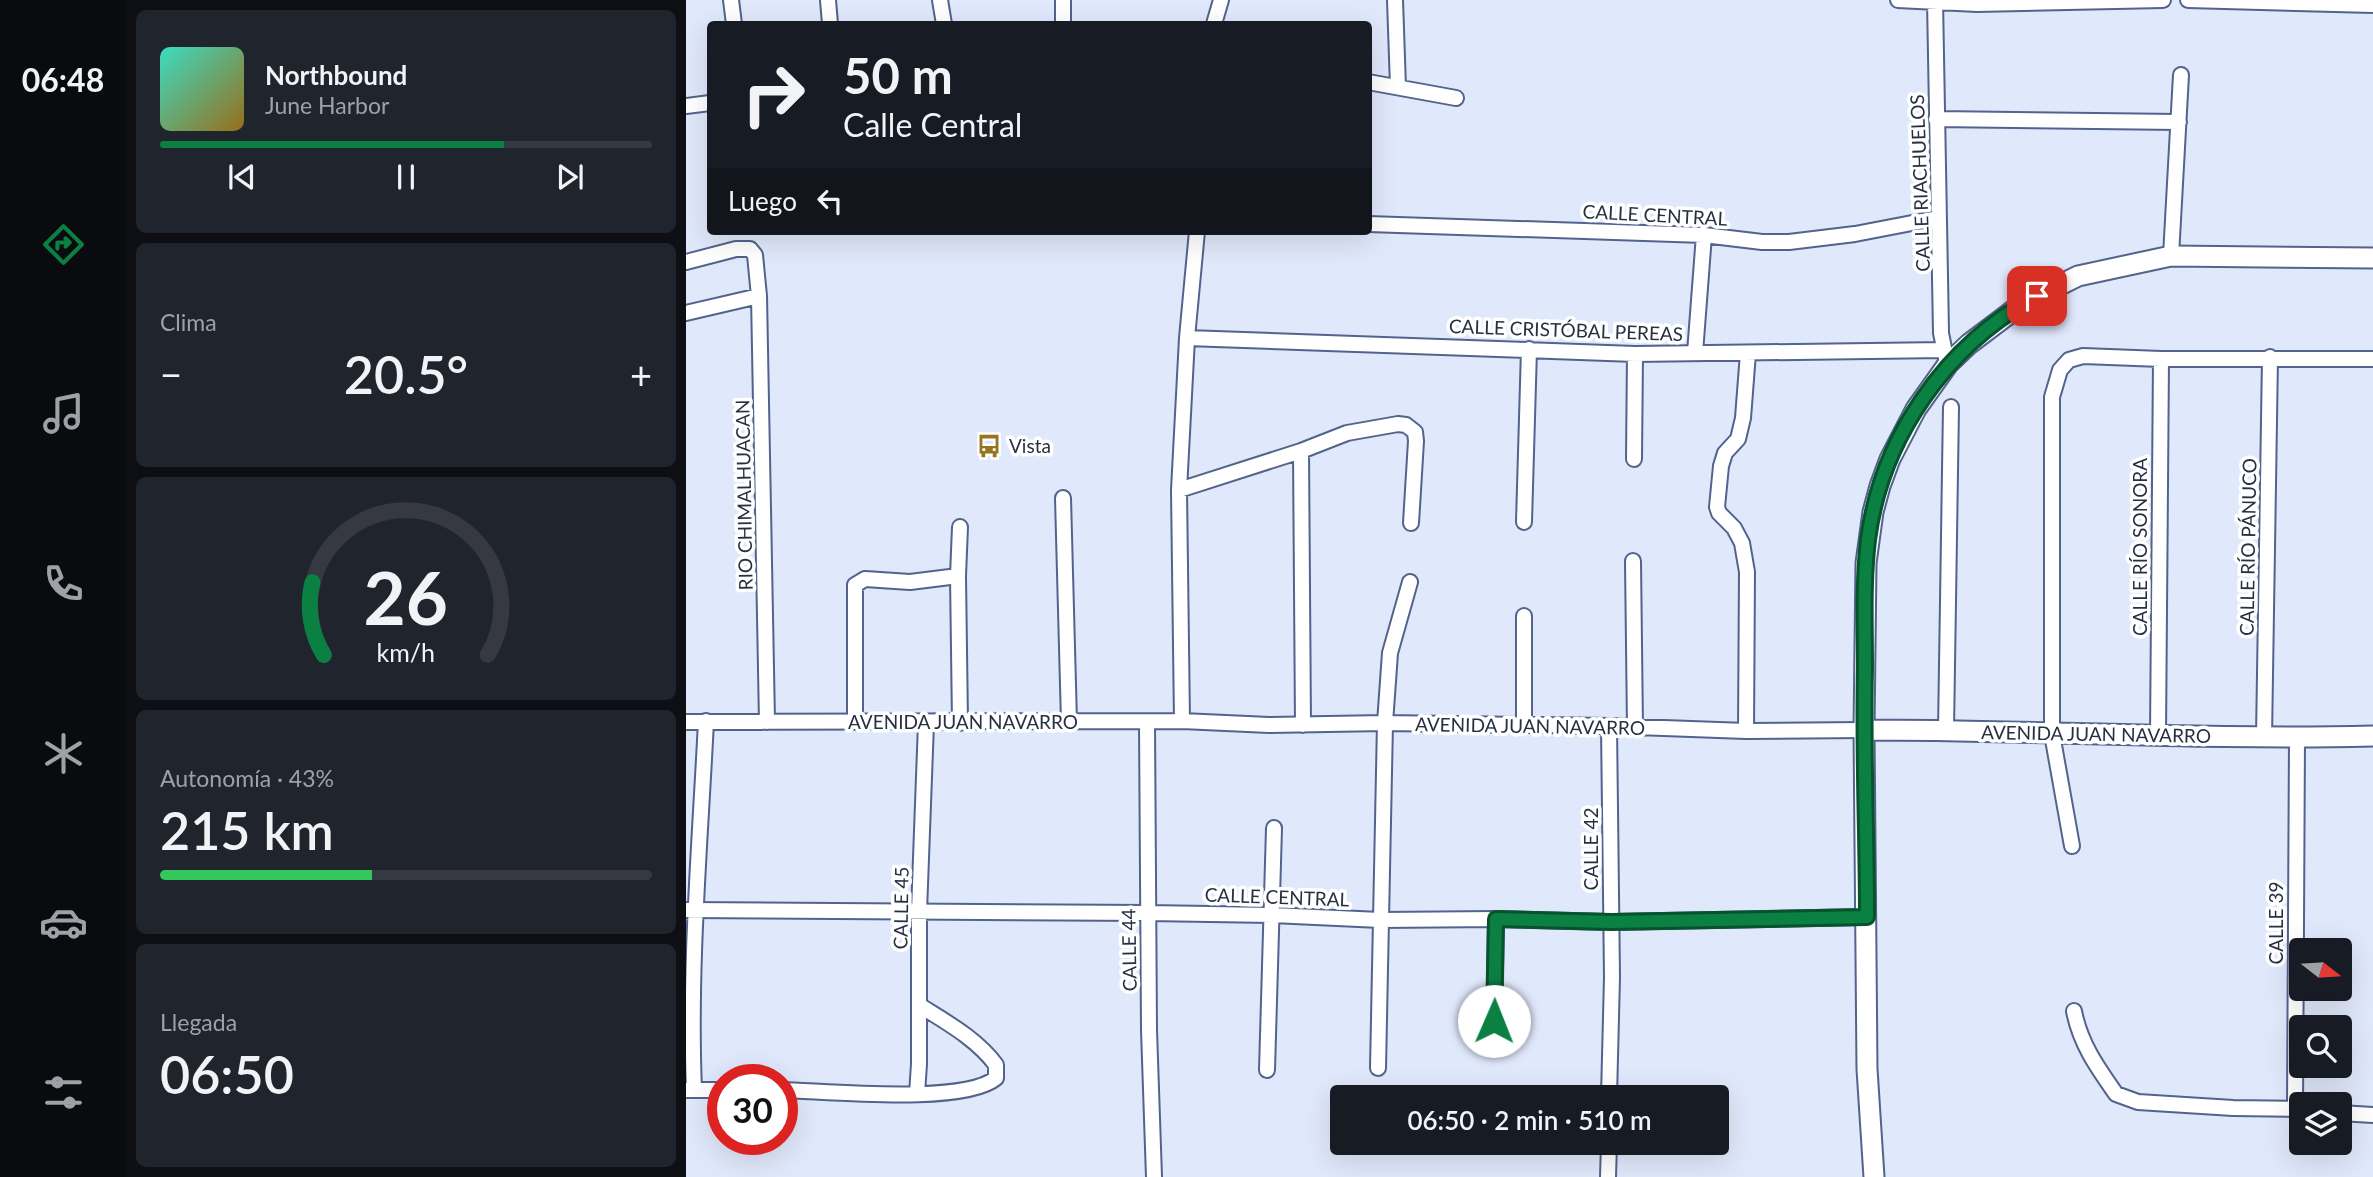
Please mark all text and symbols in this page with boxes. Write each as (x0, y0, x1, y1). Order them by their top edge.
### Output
text: 50 m (843, 46, 953, 104)
icon: right (728, 49, 819, 140)
text: Northbound (265, 59, 407, 91)
text: 06:48 (22, 60, 104, 99)
text: June Harbor (265, 91, 389, 119)
street label: CALLE RIACHUELOS (1905, 94, 1934, 272)
text: Calle Central (843, 105, 1022, 144)
icon: previous (223, 158, 261, 196)
icon: pause (387, 158, 425, 196)
icon: next (551, 158, 589, 196)
icon: left (811, 182, 849, 220)
text: Luego (728, 185, 797, 217)
street label: CALLE CENTRAL (1582, 199, 1728, 230)
icon: directions (39, 220, 88, 269)
pin (2007, 266, 2067, 326)
icon: arrive (2018, 277, 2056, 315)
text: Clima (160, 308, 217, 336)
street label: CALLE CRISTÓBAL PEREAS (1448, 314, 1684, 345)
text: 20.5° (344, 343, 468, 405)
text: − (160, 351, 182, 397)
text: + (630, 351, 652, 397)
icon: music (39, 389, 88, 438)
street label: RIO CHIMALHUACAN (730, 399, 757, 591)
bus stop icon: Vista (975, 432, 1003, 460)
place label: Vista (1009, 434, 1051, 457)
street label: CALLE RÍO SONORA (2128, 458, 2151, 636)
street label: CALLE RÍO PÁNUCO (2234, 458, 2261, 636)
text: 26 (364, 553, 448, 641)
icon: phone (39, 559, 88, 608)
text: km/h (377, 636, 435, 666)
street label: AVENIDA JUAN NAVARRO (848, 710, 1078, 733)
street label: AVENIDA JUAN NAVARRO (1415, 712, 1645, 739)
street label: AVENIDA JUAN NAVARRO (1981, 720, 2211, 747)
icon: climate (39, 729, 88, 778)
text: Autonomía · 43% (160, 764, 334, 792)
text: 215 km (160, 799, 334, 861)
street label: CALLE 42 (1579, 808, 1602, 890)
street label: CALLE 45 (888, 866, 913, 950)
street label: CALLE CENTRAL (1204, 882, 1350, 911)
street label: CALLE 39 (2264, 882, 2287, 964)
icon: car (39, 898, 88, 947)
street label: CALLE 44 (1116, 908, 1141, 992)
north arrow (2289, 938, 2352, 1001)
map controls (2289, 938, 2352, 1155)
position arrow (1457, 984, 1531, 1058)
text: Llegada (160, 1008, 237, 1036)
button: search (2289, 1015, 2352, 1078)
text: 06:50 (160, 1043, 294, 1105)
speed limit sign: 30 (707, 1064, 798, 1155)
icon: filters (39, 1068, 88, 1117)
button: layers (2289, 1092, 2352, 1155)
text: 06:50 · 2 min · 510 m (1407, 1104, 1652, 1136)

